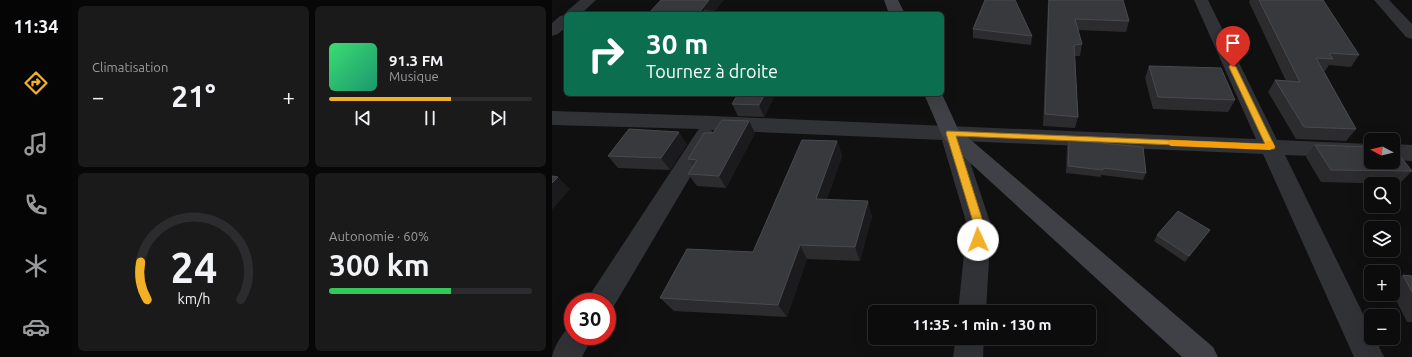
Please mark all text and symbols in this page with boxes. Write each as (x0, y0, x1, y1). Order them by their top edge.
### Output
text: 11:34 (13, 16, 59, 36)
pin (1216, 26, 1250, 67)
icon: right (580, 28, 632, 80)
text: 30 m (646, 28, 708, 59)
icon: arrive (1222, 32, 1244, 54)
text: 91.3 FM (389, 52, 443, 69)
text: Climatisation (92, 60, 168, 74)
text: Tournez à droite (646, 61, 778, 81)
icon: directions (22, 69, 50, 97)
text: Musique (389, 69, 439, 83)
text: 21° (171, 79, 216, 113)
text: − (92, 84, 104, 109)
text: + (283, 84, 295, 109)
icon: previous (352, 107, 374, 129)
icon: pause (419, 107, 441, 129)
icon: next (487, 107, 509, 129)
icon: music (22, 130, 50, 158)
north arrow (1364, 133, 1400, 169)
map controls (1364, 133, 1400, 345)
button: search (1364, 177, 1400, 213)
icon: phone (22, 191, 50, 219)
position arrow (957, 219, 999, 261)
button: layers (1364, 221, 1400, 257)
text: Autonomie · 60% (329, 229, 429, 243)
text: 24 (170, 244, 217, 291)
text: 300 km (329, 248, 430, 282)
icon: climate (22, 252, 50, 280)
button: + (1364, 265, 1400, 301)
text: km/h (177, 290, 210, 306)
speed limit sign: 30 (564, 293, 616, 345)
button: − (1364, 309, 1400, 345)
icon: car (22, 313, 50, 341)
text: 11:35 · 1 min · 130 m (913, 316, 1051, 333)

